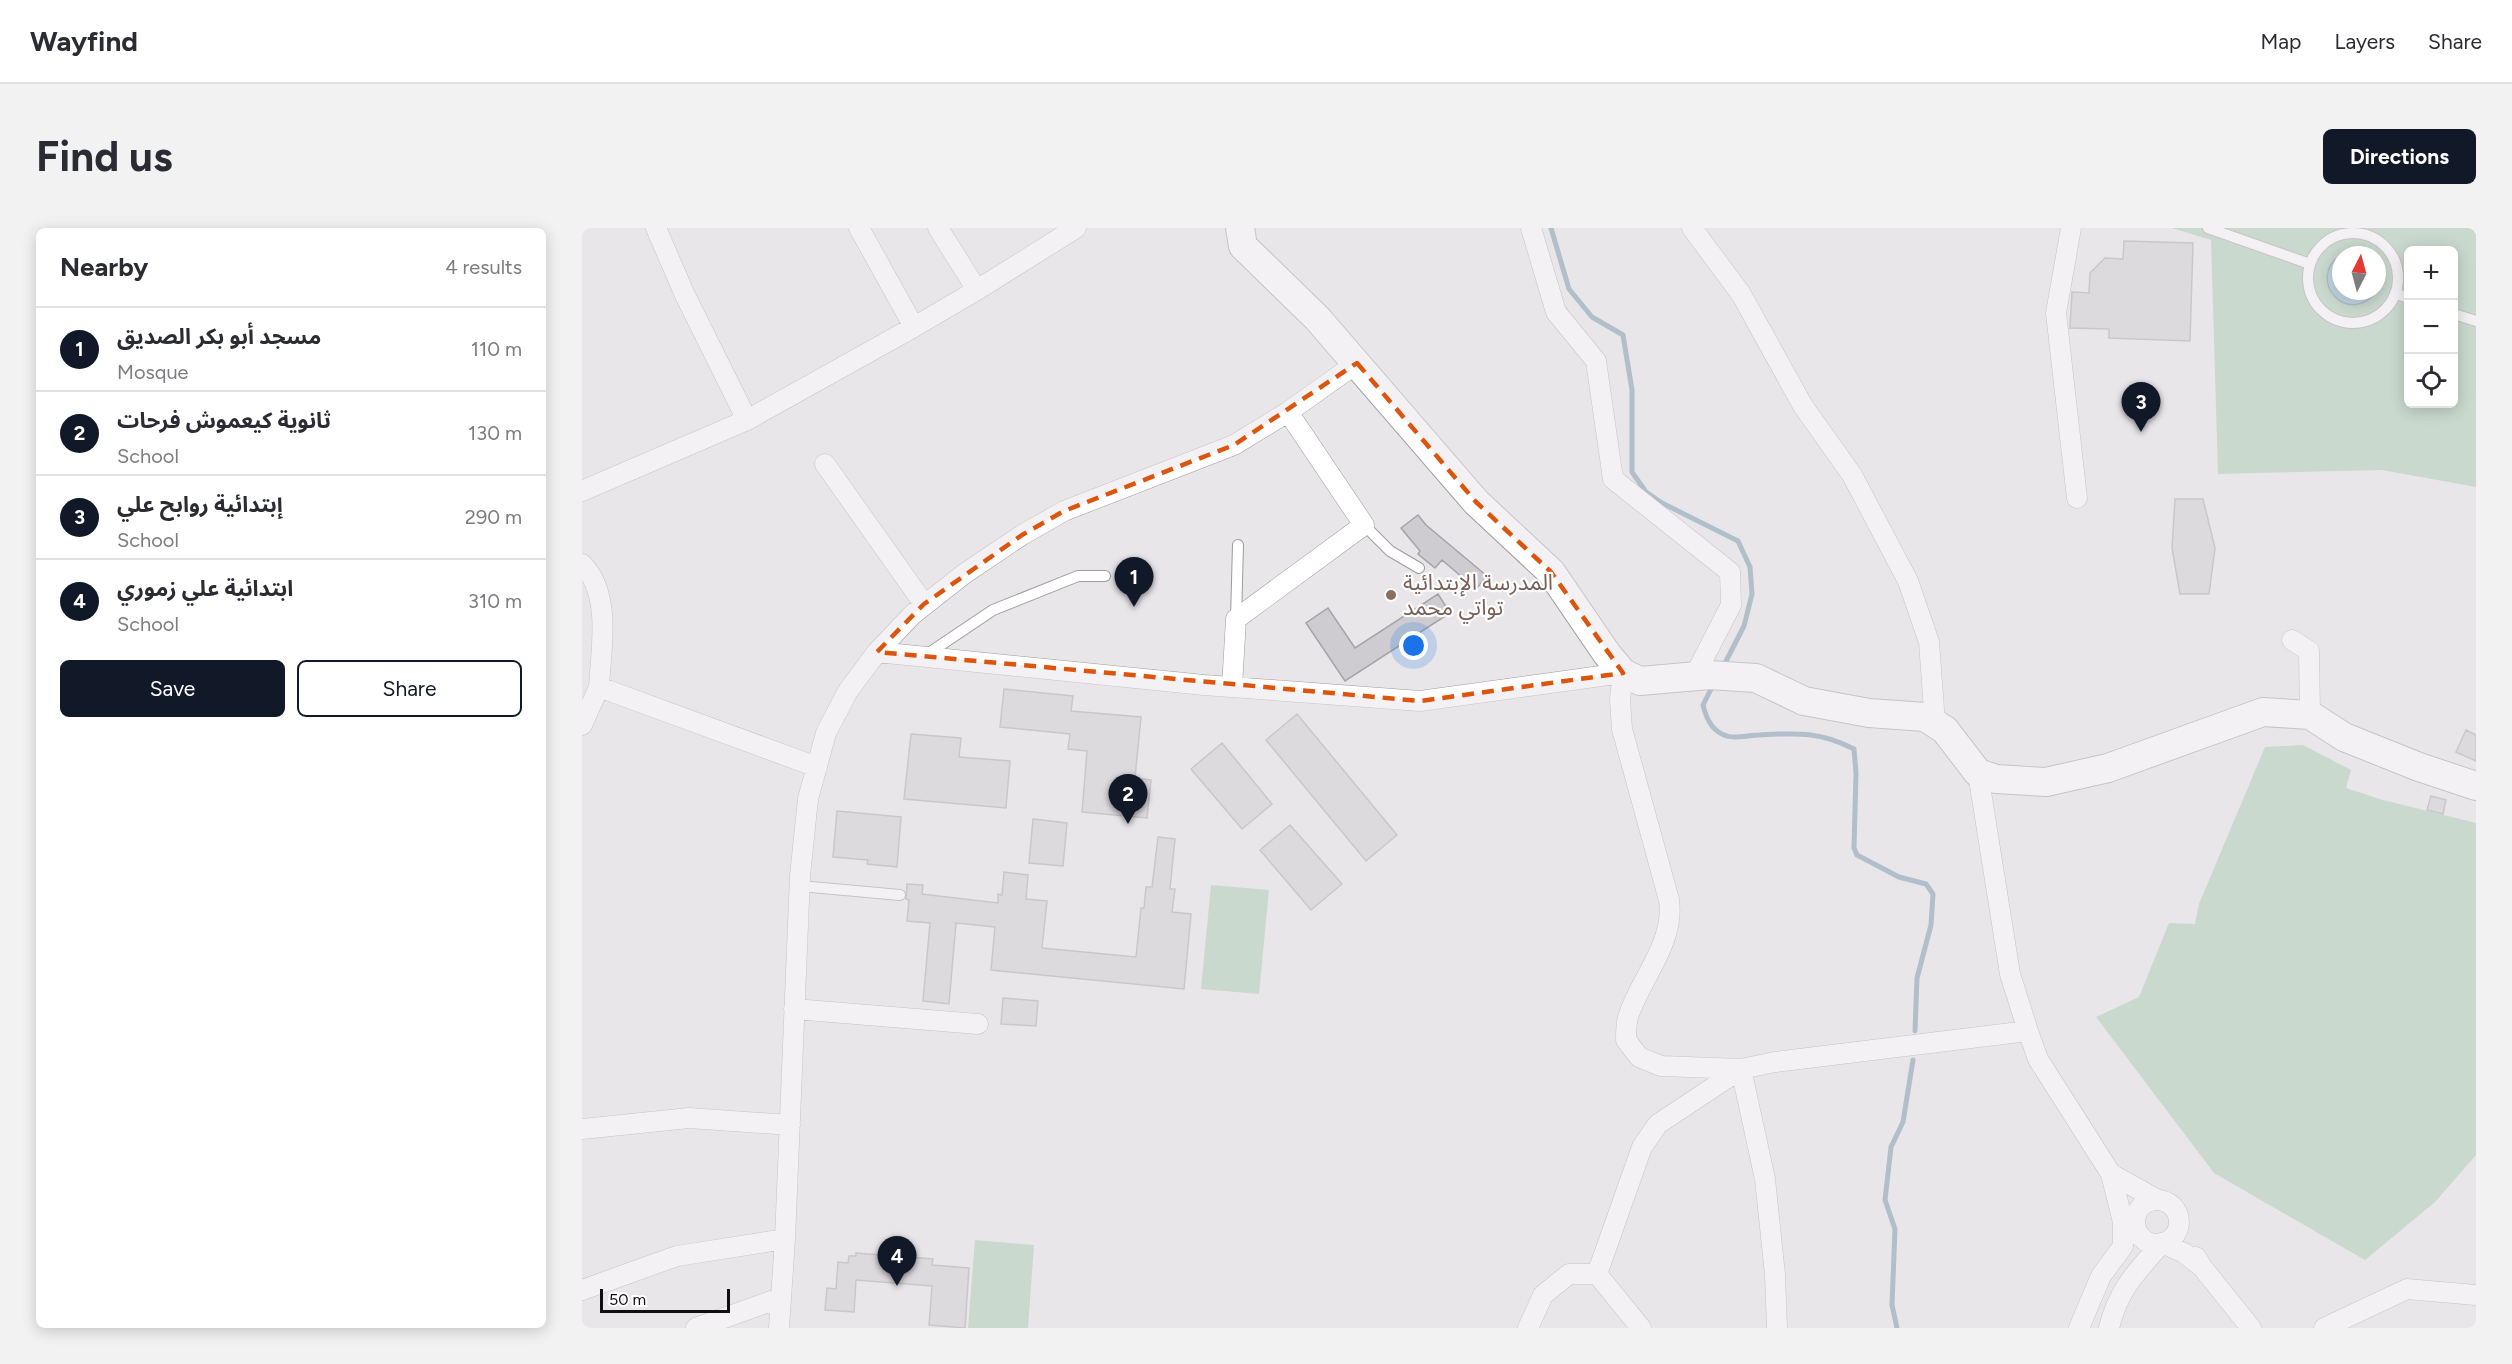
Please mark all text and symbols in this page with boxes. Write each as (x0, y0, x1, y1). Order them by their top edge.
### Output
text: Wayfind (30, 24, 138, 58)
text: Map (2261, 29, 2301, 54)
text: Layers (2334, 29, 2395, 54)
text: Share (2428, 29, 2482, 54)
button: Directions (2323, 129, 2476, 184)
text: Find us (36, 131, 173, 182)
north arrow (2332, 246, 2386, 300)
map controls (2404, 246, 2458, 408)
button: + (2404, 246, 2458, 300)
text: Nearby (60, 251, 148, 283)
text: 4 results (445, 255, 522, 279)
button: − (2404, 300, 2458, 354)
text: مسجد أبو بكر الصديق (117, 323, 321, 350)
text: 1 (75, 337, 84, 361)
text: 110 m (471, 337, 522, 361)
button: locate (2404, 354, 2458, 408)
text: Mosque (117, 360, 188, 384)
pin: 3 (2122, 382, 2160, 432)
text: ثانوية كيعموش فرحات (117, 407, 331, 434)
text: 2 (74, 421, 85, 445)
text: 130 m (468, 421, 522, 445)
text: School (117, 444, 179, 468)
text: إبتدائية روابح علي (117, 491, 283, 518)
text: 3 (74, 505, 85, 529)
text: 290 m (465, 505, 522, 529)
text: School (117, 528, 179, 552)
pin: 1 (1114, 558, 1154, 607)
place label: المدرسة الإبتدائية تواتي محمد (1403, 569, 1553, 624)
text: ابتدائية علي زموري (117, 575, 293, 602)
marker: المدرسة الإبتدائية تواتي محمد (1384, 588, 1398, 602)
text: 4 (73, 589, 86, 613)
text: 310 m (468, 589, 522, 613)
text: School (117, 612, 179, 636)
your location (1399, 631, 1428, 660)
button: Save (60, 660, 285, 717)
button: Share (297, 660, 522, 717)
pin: 2 (1108, 774, 1148, 824)
pin: 4 (878, 1236, 916, 1286)
scale bar (600, 1286, 730, 1314)
text: 50 m (609, 1290, 646, 1309)

